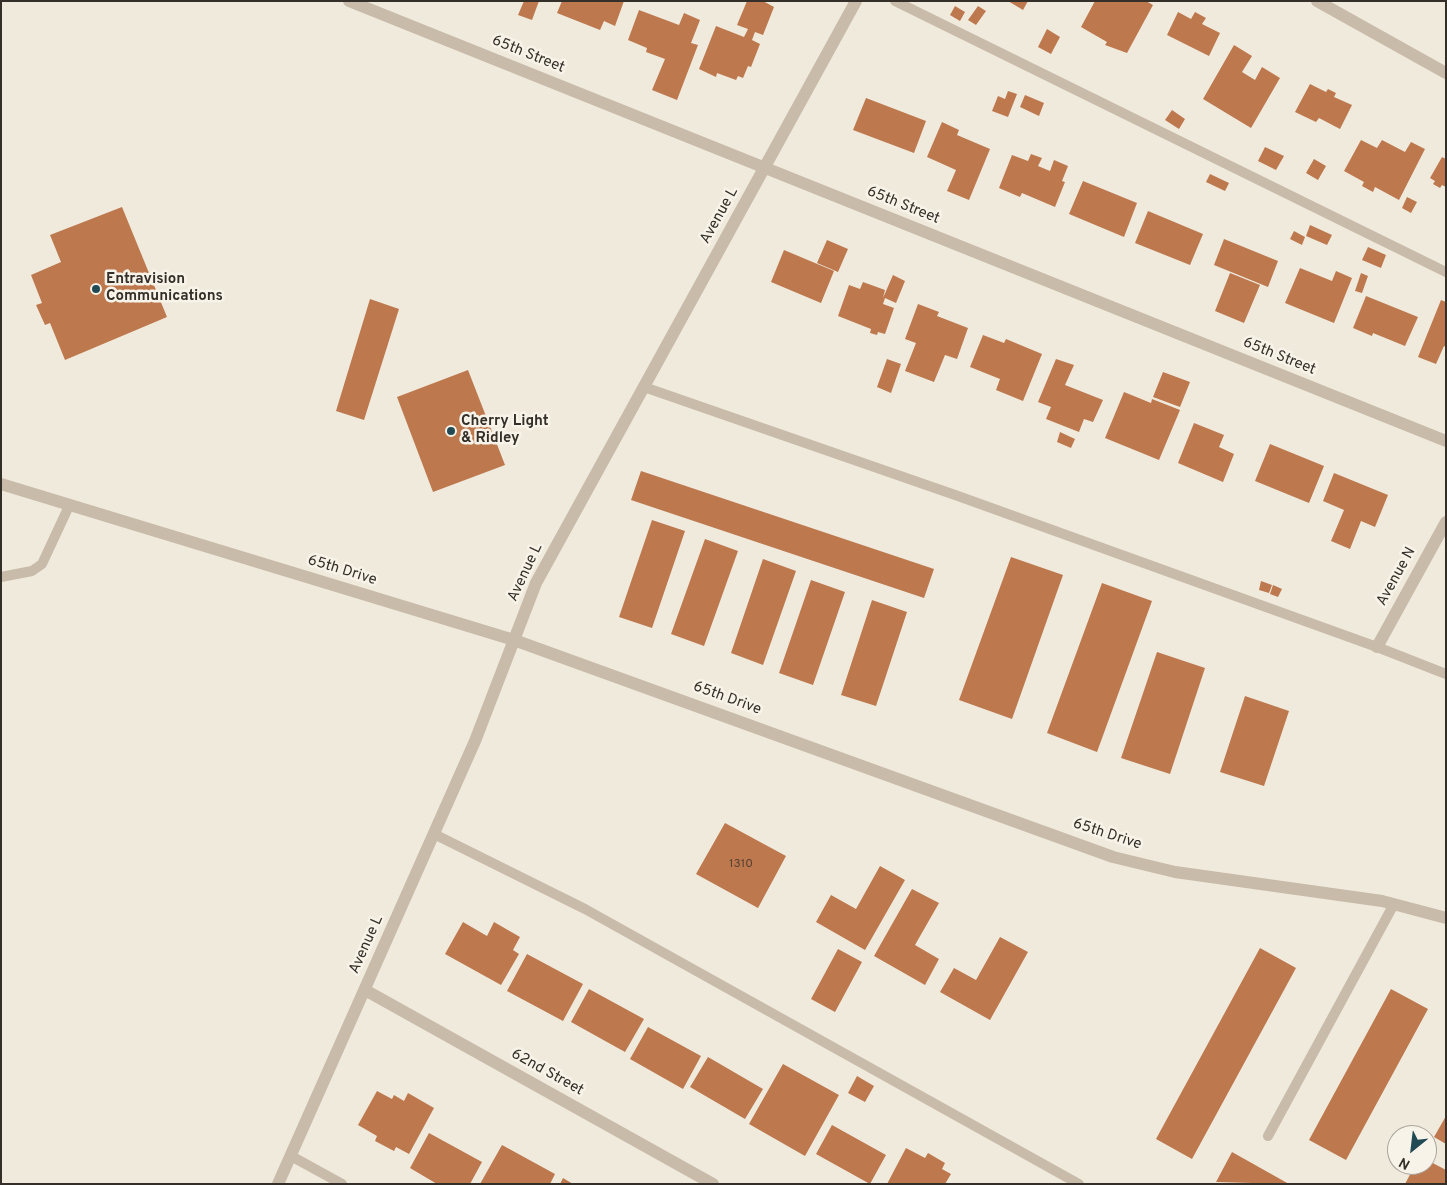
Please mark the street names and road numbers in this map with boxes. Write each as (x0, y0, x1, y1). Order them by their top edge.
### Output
street label: 65th Street (489, 32, 567, 78)
street label: 65th Street (864, 183, 942, 229)
street label: Avenue L (697, 184, 743, 248)
street label: 65th Street (1240, 334, 1318, 380)
street label: Avenue L (505, 541, 547, 605)
street label: Avenue N (1374, 545, 1420, 609)
street label: 65th Drive (305, 552, 379, 590)
street label: 65th Drive (690, 678, 764, 720)
street label: 65th Drive (1070, 815, 1144, 855)
street label: Avenue L (346, 913, 388, 977)
street label: 62nd Street (508, 1046, 586, 1100)

